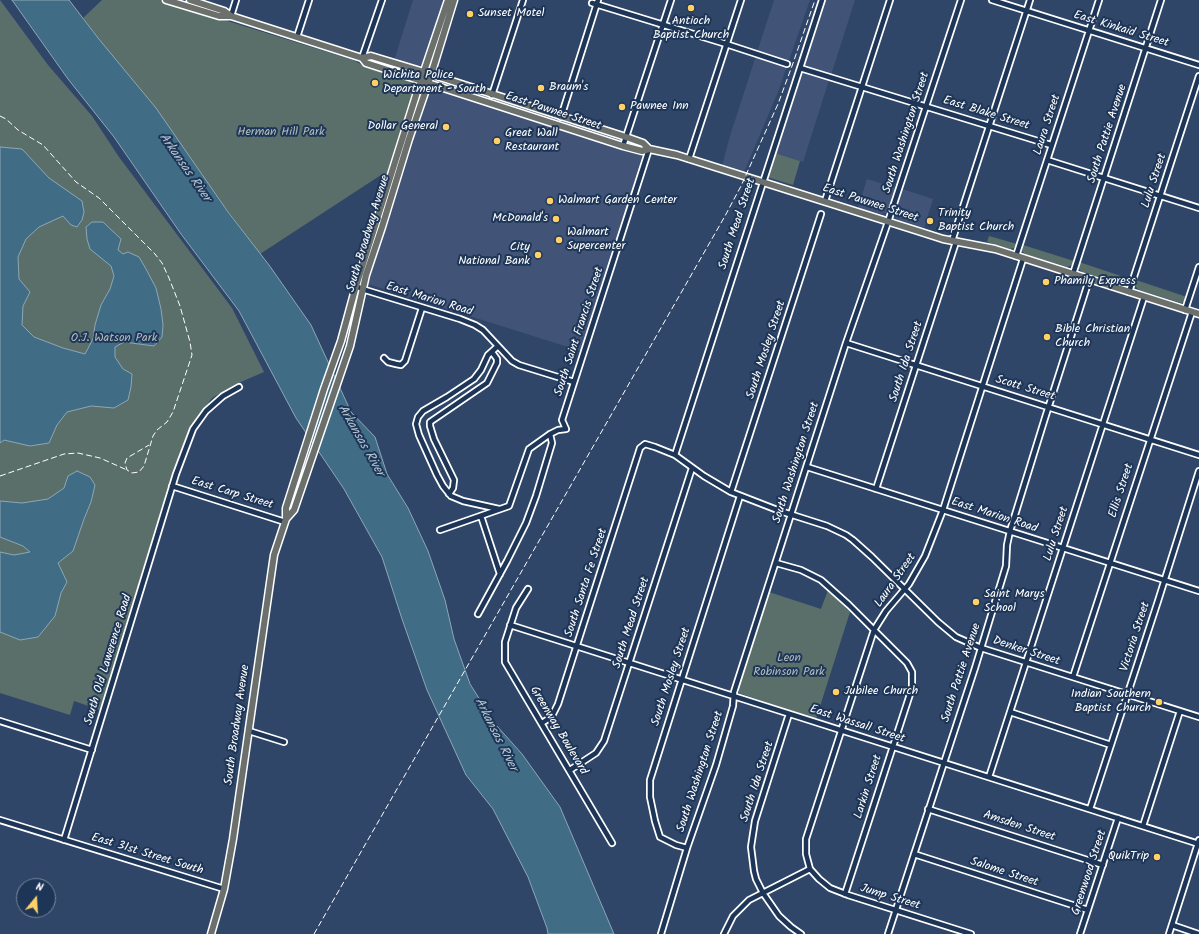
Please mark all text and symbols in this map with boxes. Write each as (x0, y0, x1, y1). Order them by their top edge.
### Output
marker: Antioch Baptist Church (686, 3, 696, 13)
place label: Sunset Motel (478, 7, 544, 21)
marker: Sunset Motel (465, 9, 475, 19)
street label: East Kinkaid Street (1072, 9, 1170, 51)
place label: Antioch Baptist Church (653, 15, 729, 43)
place label: Wichita Police Department - South (383, 69, 486, 97)
street label: South Washington Street (881, 71, 933, 195)
marker: Wichita Police Department - South (370, 78, 380, 88)
place label: Braum's (549, 81, 588, 95)
marker: Braum's (536, 83, 546, 93)
street label: South Pattie Avenue (1085, 83, 1131, 185)
street label: East Pawnee Street (503, 90, 603, 134)
street label: Laura Street (1031, 93, 1065, 157)
street label: East Blake Street (941, 94, 1031, 134)
place label: Pawnee Inn (630, 100, 689, 114)
marker: Pawnee Inn (617, 102, 627, 112)
place label: Dollar General (367, 120, 438, 134)
marker: Dollar General (441, 122, 451, 132)
park label: Herman Hill Park (237, 126, 325, 140)
place label: Great Wall Restaurant (505, 127, 559, 155)
water label: Arkansas River (155, 131, 213, 205)
marker: Great Wall Restaurant (492, 136, 502, 146)
street label: Lulu Street (1139, 152, 1171, 210)
street label: South Broadway Avenue (344, 174, 394, 294)
street label: South Mead Street (716, 177, 760, 271)
street label: East Pawnee Street (820, 182, 920, 226)
place label: Walmart Garden Center (558, 194, 677, 208)
marker: Walmart Garden Center (545, 196, 555, 206)
place label: Trinity Baptist Church (938, 207, 1014, 235)
place label: McDonald's (492, 212, 548, 226)
marker: McDonald's (551, 214, 561, 224)
marker: Trinity Baptist Church (925, 216, 935, 226)
place label: Walmart Supercenter (567, 226, 625, 254)
marker: Walmart Supercenter (554, 235, 564, 245)
place label: City National Bank (458, 241, 530, 269)
marker: City National Bank (533, 250, 543, 260)
street label: South Saint Francis Street (552, 266, 608, 398)
place label: Phamily Express (1054, 275, 1136, 289)
marker: Phamily Express (1041, 277, 1051, 287)
street label: East Marion Road (384, 280, 474, 320)
street label: South Mosley Street (744, 299, 790, 401)
street label: South Ida Street (887, 320, 927, 404)
place label: Bible Christian Church (1055, 323, 1130, 351)
park label: O.J. Watson Park (71, 332, 157, 346)
marker: Bible Christian Church (1042, 332, 1052, 342)
street label: Scott Street (993, 373, 1057, 405)
street label: South Washington Street (771, 401, 823, 525)
water label: Arkansas River (333, 402, 387, 480)
street label: Ellis Street (1106, 462, 1138, 520)
street label: East Carp Street (189, 475, 275, 513)
street label: East Marion Road (949, 495, 1039, 537)
street label: Lulu Street (1041, 505, 1073, 563)
street label: South Santa Fe Street (563, 527, 611, 639)
street label: Laura Street (872, 551, 920, 611)
street label: South Mead Street (610, 576, 654, 670)
place label: Saint Marys School (984, 588, 1045, 616)
street label: South Old Lawerence Road (82, 593, 136, 727)
marker: Saint Marys School (971, 597, 981, 607)
street label: Victoria Street (1118, 600, 1154, 674)
street label: South Pattie Avenue (939, 622, 985, 724)
street label: South Mosley Street (649, 626, 695, 728)
street label: Denker Street (991, 634, 1061, 670)
park label: Leon Robinson Park (753, 652, 825, 680)
street label: South Broadway Avenue (222, 664, 254, 786)
street label: Greenway Boulevard (526, 684, 590, 778)
place label: Jubilee Church (844, 685, 918, 699)
marker: Jubilee Church (831, 687, 841, 697)
place label: Indian Southern Baptist Church (1071, 688, 1151, 716)
water label: Arkansas River (470, 696, 520, 774)
marker: Indian Southern Baptist Church (1154, 697, 1164, 707)
street label: East Wassall Street (808, 703, 906, 747)
street label: South Washington Street (675, 710, 727, 834)
street label: South Ida Street (738, 740, 778, 824)
street label: Larkin Street (852, 753, 886, 821)
street label: Amsden Street (981, 809, 1057, 845)
street label: Greenwood Street (1069, 829, 1111, 917)
street label: East 31st Street South (89, 831, 205, 879)
place label: QuikTrip (1108, 850, 1149, 864)
marker: QuikTrip (1152, 852, 1162, 862)
street label: Salome Street (968, 855, 1040, 891)
north arrow (16, 878, 56, 918)
text: N (33, 878, 45, 897)
street label: Jump Street (858, 882, 922, 914)

